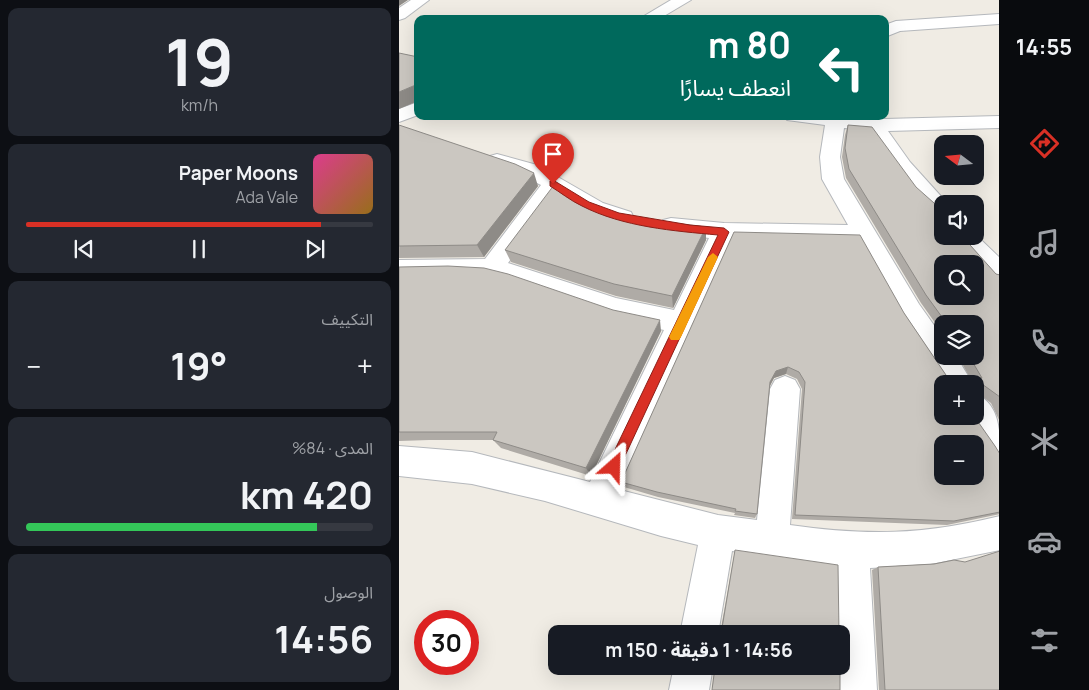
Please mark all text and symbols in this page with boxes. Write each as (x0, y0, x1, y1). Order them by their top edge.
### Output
text: 19 (165, 17, 234, 106)
text: 80 m (708, 21, 791, 69)
text: 14:55 (1016, 32, 1072, 62)
icon: left (809, 35, 874, 100)
text: انعطف يسارًا (680, 73, 791, 103)
text: km/h (181, 94, 218, 116)
icon: directions (1027, 126, 1062, 161)
pin (532, 133, 574, 184)
north arrow (934, 135, 984, 185)
map controls (934, 135, 984, 485)
icon: arrive (539, 140, 567, 168)
text: Paper Moons (179, 160, 298, 186)
text: Ada Vale (235, 186, 298, 208)
button: sound (934, 195, 984, 245)
icon: music (1027, 226, 1062, 261)
icon: previous (70, 235, 98, 263)
icon: pause (185, 235, 213, 263)
icon: next (301, 235, 329, 263)
button: search (934, 255, 984, 305)
text: التكييف (321, 308, 373, 330)
button: layers (934, 315, 984, 365)
icon: phone (1027, 325, 1062, 360)
text: 19° (170, 339, 228, 391)
text: − (26, 347, 41, 385)
text: + (357, 347, 373, 385)
button: + (934, 375, 984, 425)
icon: climate (1027, 424, 1062, 459)
button: − (934, 435, 984, 485)
text: المدى · 84% (292, 437, 373, 459)
position arrow (587, 440, 639, 492)
text: 420 km (240, 468, 373, 520)
icon: car (1027, 524, 1062, 559)
text: الوصول (324, 581, 373, 603)
speed limit sign: 30 (414, 610, 479, 675)
text: 14:56 (274, 612, 373, 664)
icon: filters (1027, 623, 1062, 658)
text: 14:56 · 1 دقيقة · 150 m (605, 637, 793, 663)

